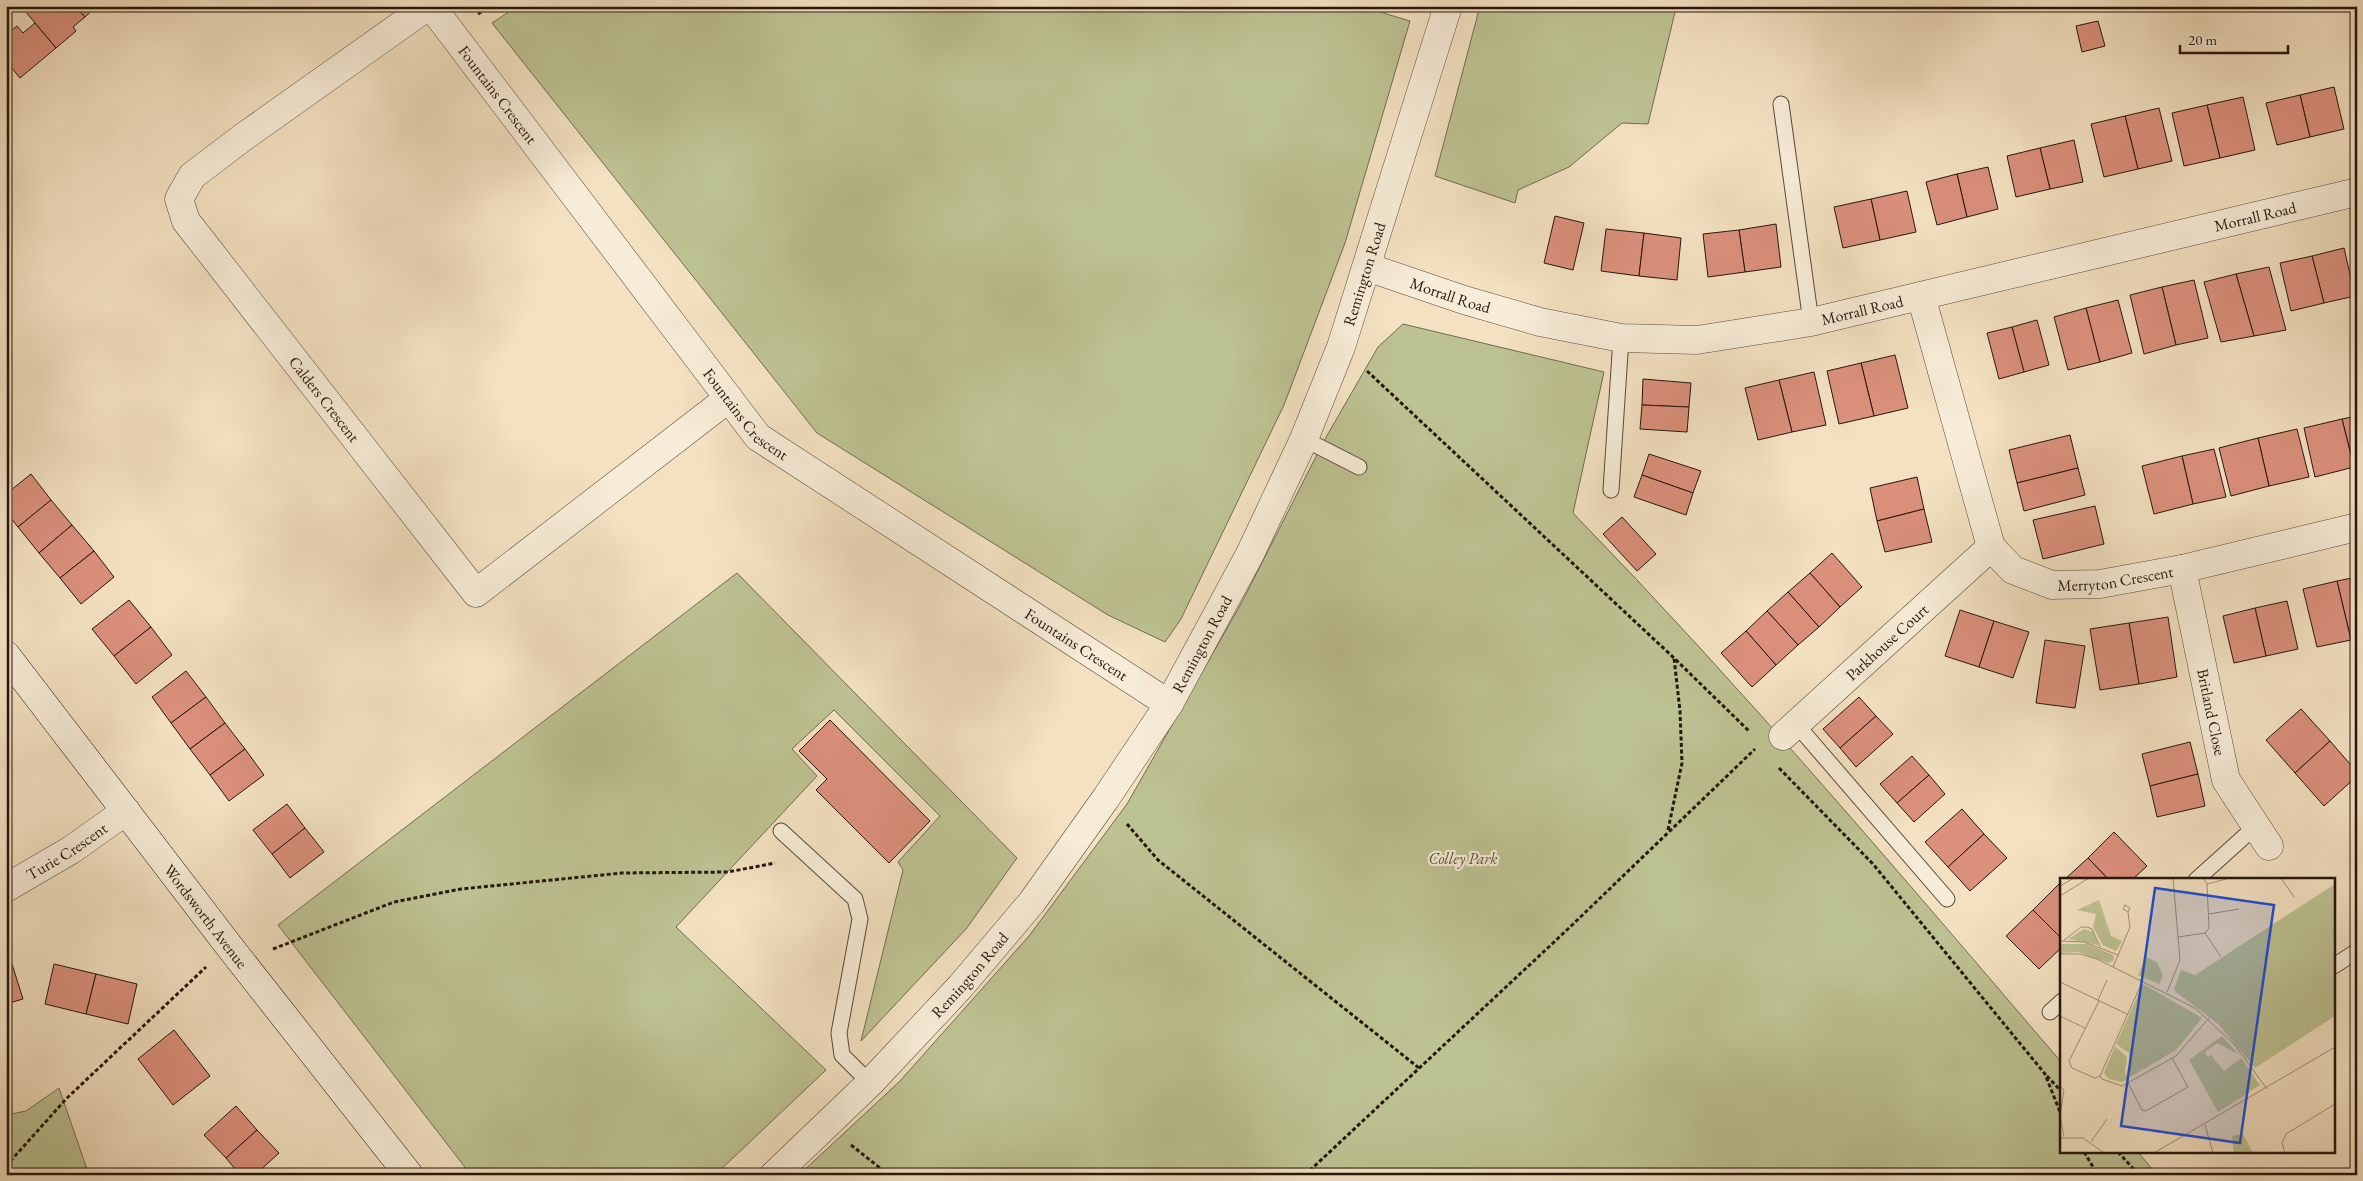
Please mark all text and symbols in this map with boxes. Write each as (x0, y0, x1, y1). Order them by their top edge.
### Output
scale bar (2180, 22, 2288, 54)
text: 20 m (2188, 30, 2217, 49)
street label: Fountains Crescent (454, 41, 542, 148)
street label: Morrall Road (2212, 196, 2299, 236)
street label: Remington Road (1338, 219, 1390, 328)
street label: Morrall Road (1407, 272, 1494, 318)
street label: Morrall Road (1819, 290, 1906, 330)
street label: Calders Crescent (285, 352, 365, 446)
street label: Fountains Crescent (699, 363, 793, 465)
street label: Merryton Crescent (2057, 560, 2175, 595)
street label: Remington Road (1167, 591, 1237, 696)
street label: Parkhouse Court (1841, 599, 1932, 685)
street label: Fountains Crescent (1021, 603, 1132, 685)
street label: Britland Close (2193, 667, 2231, 757)
street label: Turie Crescent (22, 817, 111, 884)
park label: Colley Park (1428, 848, 1498, 869)
street label: Wordsworth Avenue (159, 860, 253, 972)
inset map (2060, 878, 2336, 1154)
street label: Remington Road (926, 927, 1013, 1022)

